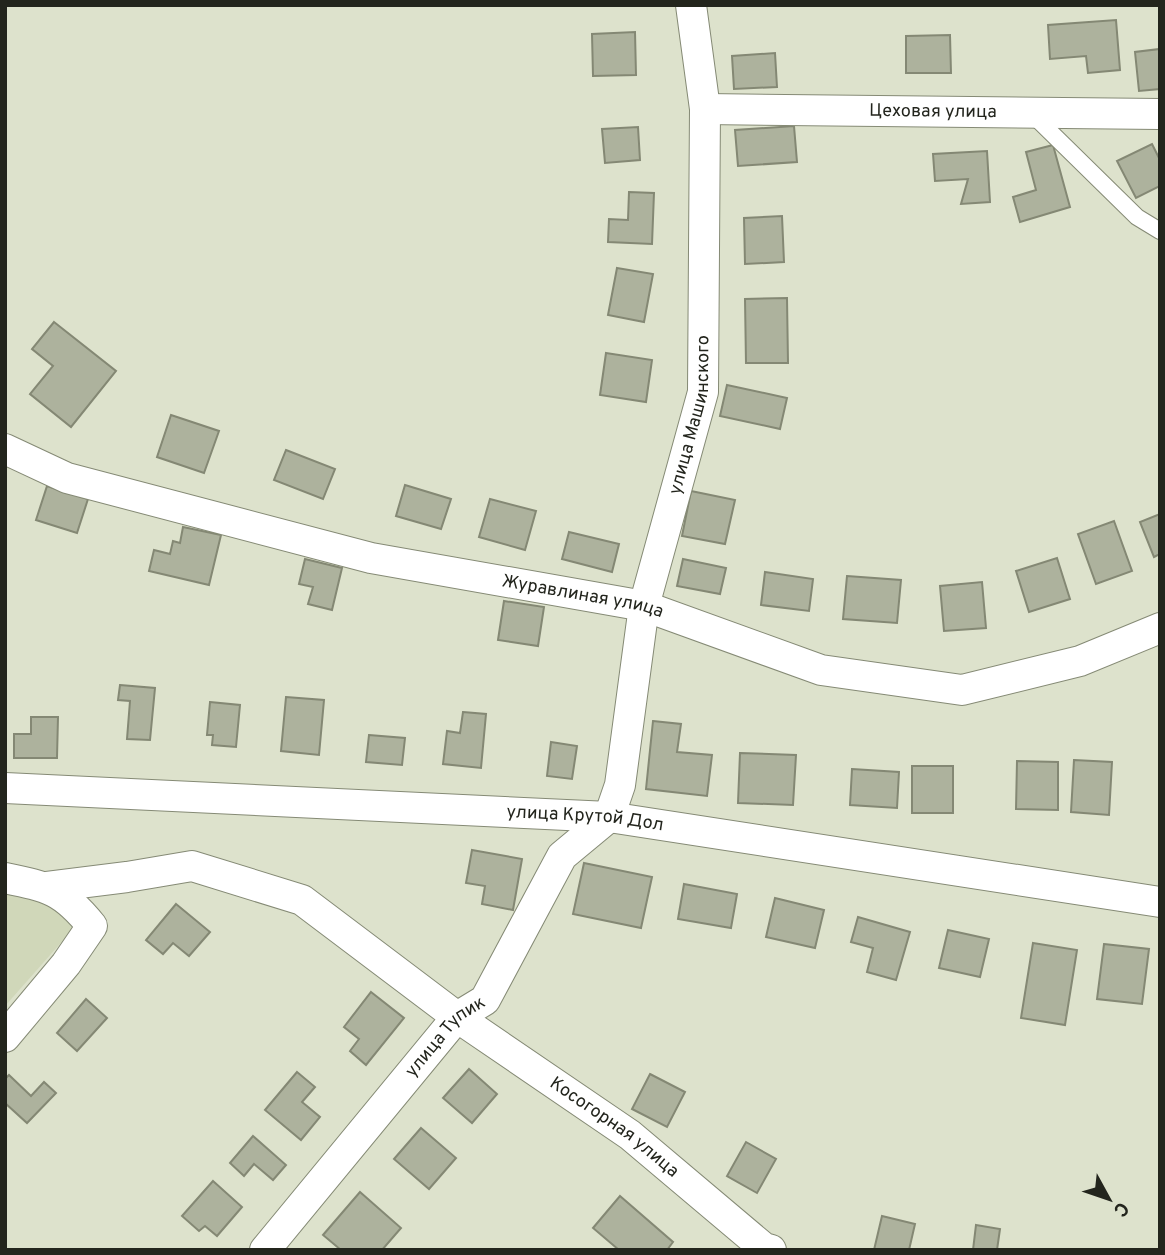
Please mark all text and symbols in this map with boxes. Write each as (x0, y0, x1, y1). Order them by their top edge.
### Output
street label: Цеховая улица (869, 99, 997, 124)
street label: улица Машинского (664, 335, 715, 497)
street label: Журавлиная улица (500, 570, 667, 624)
street label: улица Крутой Дол (506, 801, 665, 837)
street label: улица Тупик (400, 991, 490, 1082)
street label: Косогорная улица (545, 1072, 684, 1183)
north arrow (1074, 1164, 1144, 1234)
text: С (1107, 1196, 1134, 1221)

